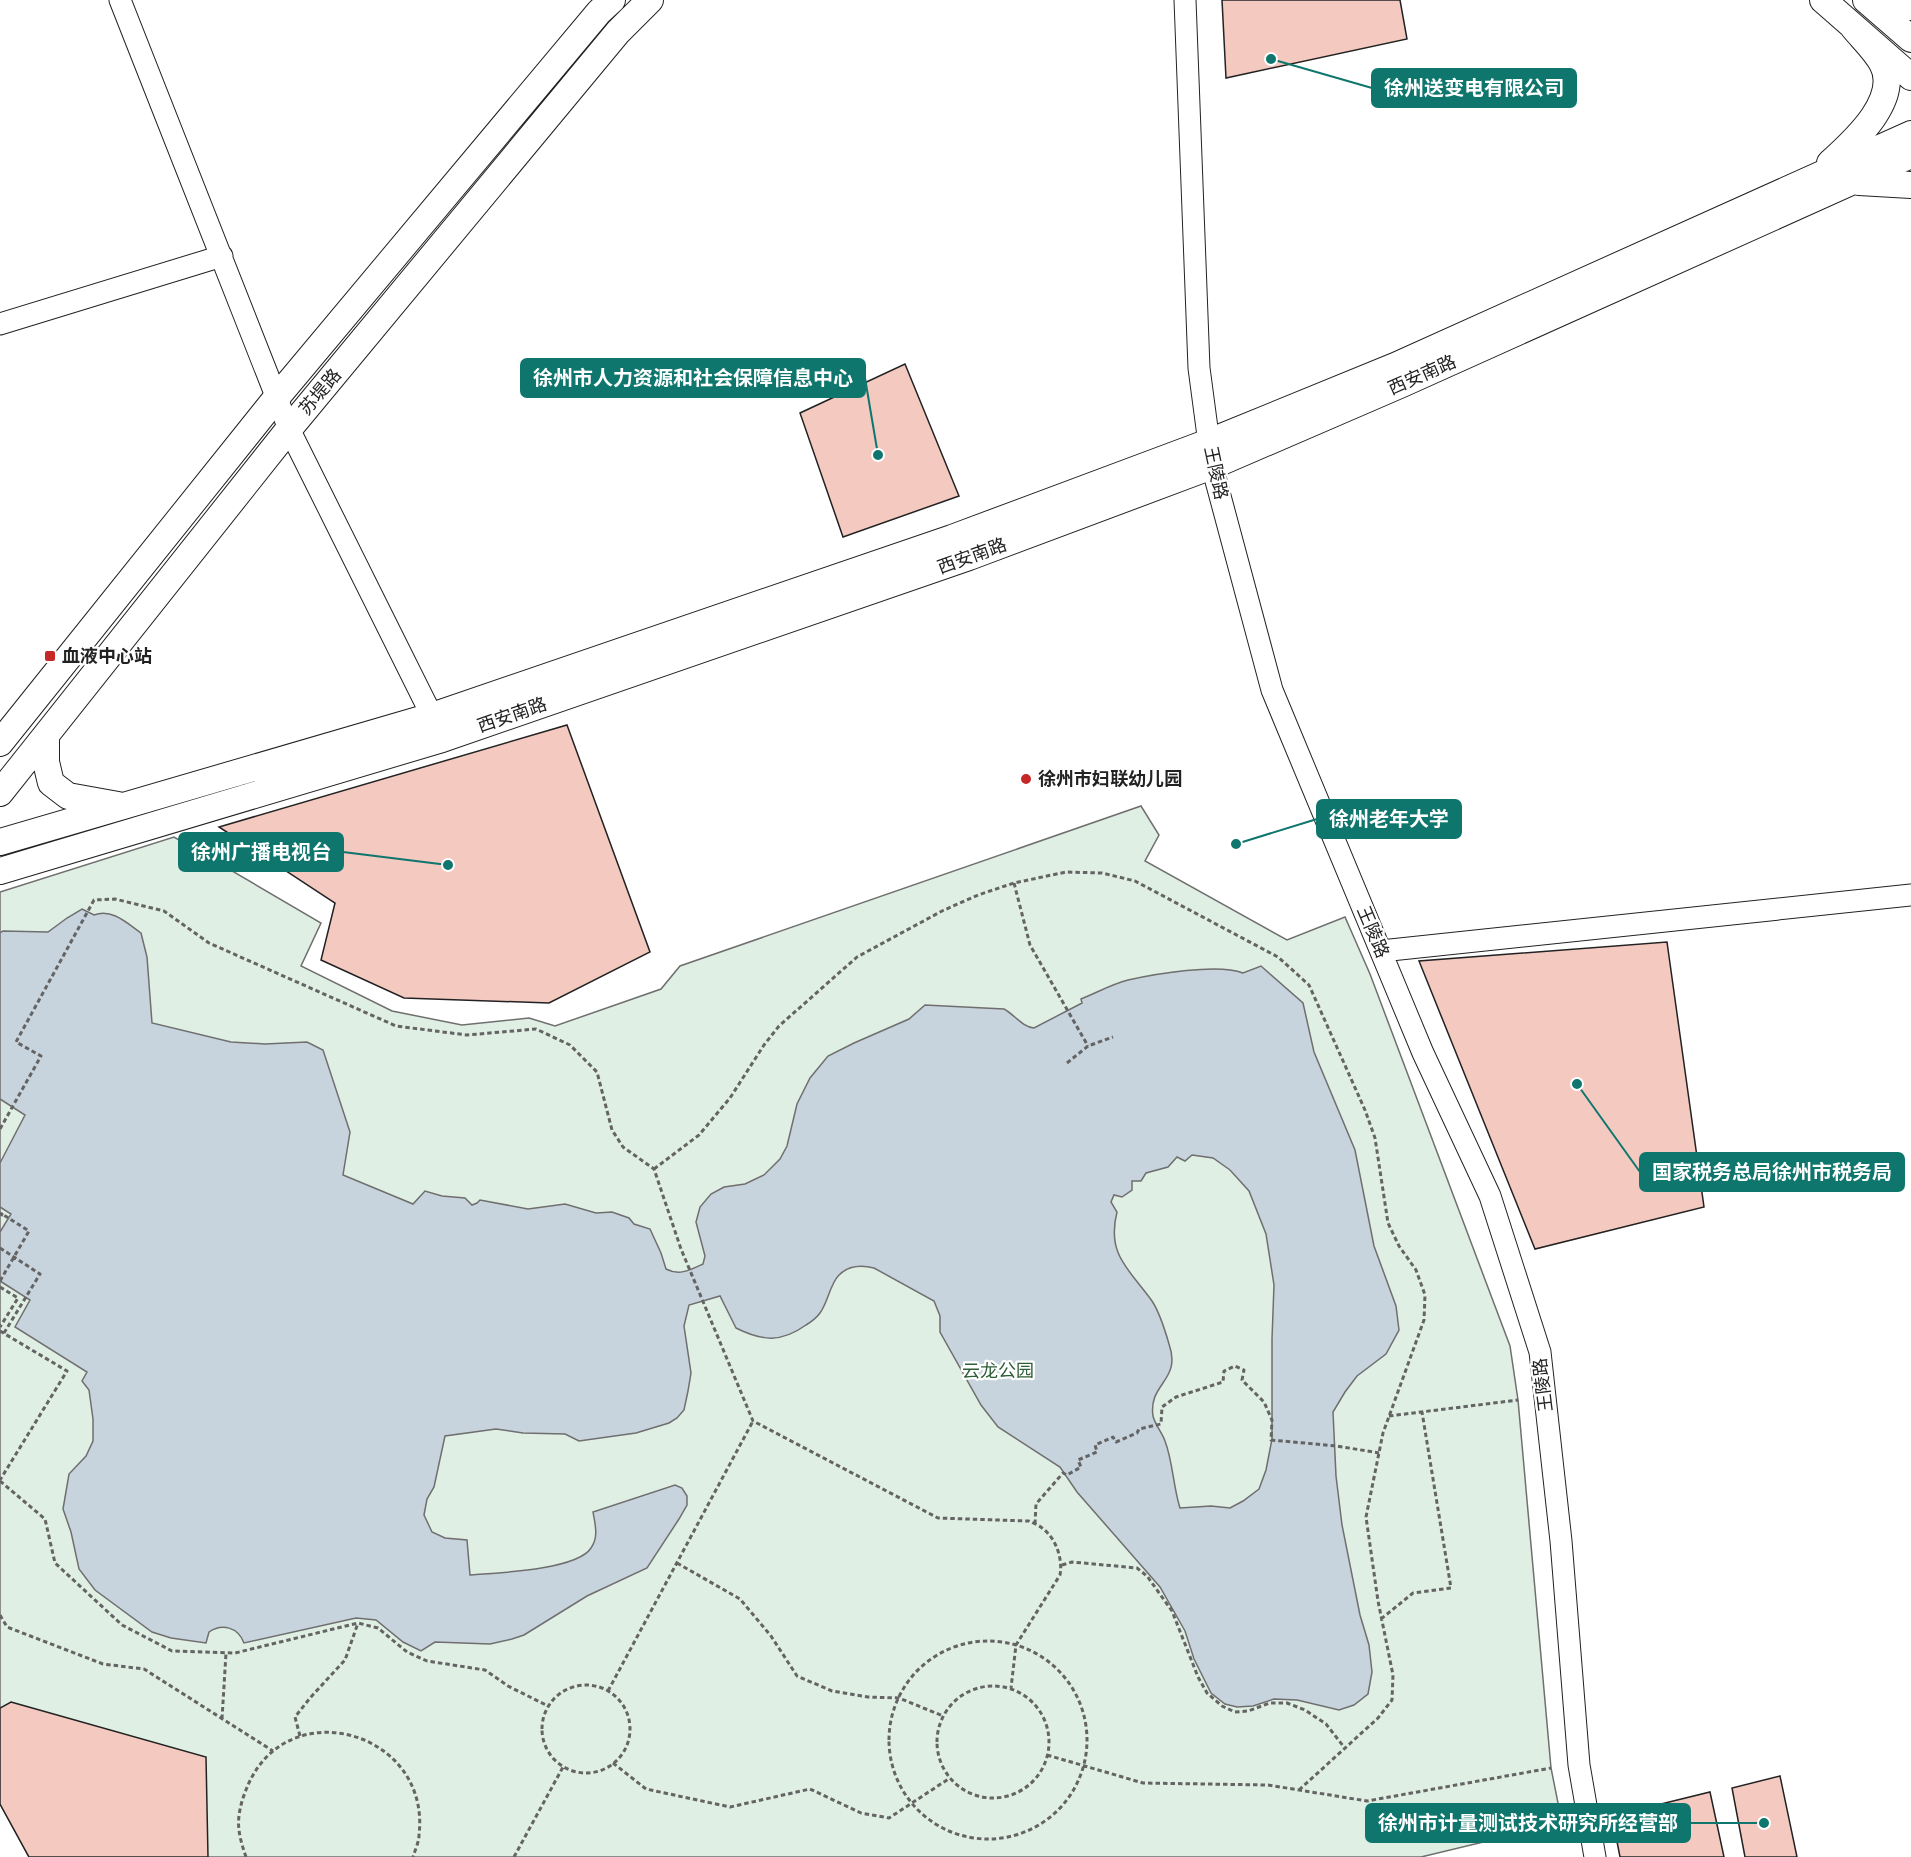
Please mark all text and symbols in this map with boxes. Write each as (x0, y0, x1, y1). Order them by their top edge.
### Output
callout: 徐州送变电有限公司 (1372, 69, 1576, 107)
text: 徐州送变电有限公司 (1384, 76, 1564, 100)
street label: 西安南路 (1385, 350, 1459, 400)
callout: 徐州市人力资源和社会保障信息中心 (521, 359, 865, 397)
street label: 苏堤路 (294, 364, 346, 420)
text: 徐州市人力资源和社会保障信息中心 (533, 366, 853, 390)
street label: 王陵路 (1200, 444, 1232, 502)
street label: 西安南路 (934, 533, 1010, 579)
place label: 血液中心站 (62, 645, 152, 667)
marker: 血液中心站 (43, 649, 57, 663)
street label: 西安南路 (474, 693, 550, 737)
place label: 徐州市妇联幼儿园 (1038, 768, 1182, 790)
marker: 徐州市妇联幼儿园 (1019, 772, 1033, 786)
callout: 徐州老年大学 (1317, 800, 1461, 838)
text: 徐州老年大学 (1329, 807, 1449, 831)
callout: 徐州广播电视台 (179, 833, 343, 871)
text: 徐州广播电视台 (191, 840, 331, 864)
street label: 王陵路 (1352, 903, 1394, 961)
callout: 国家税务总局徐州市税务局 (1640, 1153, 1904, 1191)
text: 国家税务总局徐州市税务局 (1652, 1160, 1892, 1184)
street label: 王陵路 (1529, 1357, 1557, 1413)
park label: 云龙公园 (962, 1360, 1034, 1382)
callout: 徐州市计量测试技术研究所经营部 (1366, 1804, 1690, 1842)
text: 徐州市计量测试技术研究所经营部 (1378, 1811, 1678, 1835)

